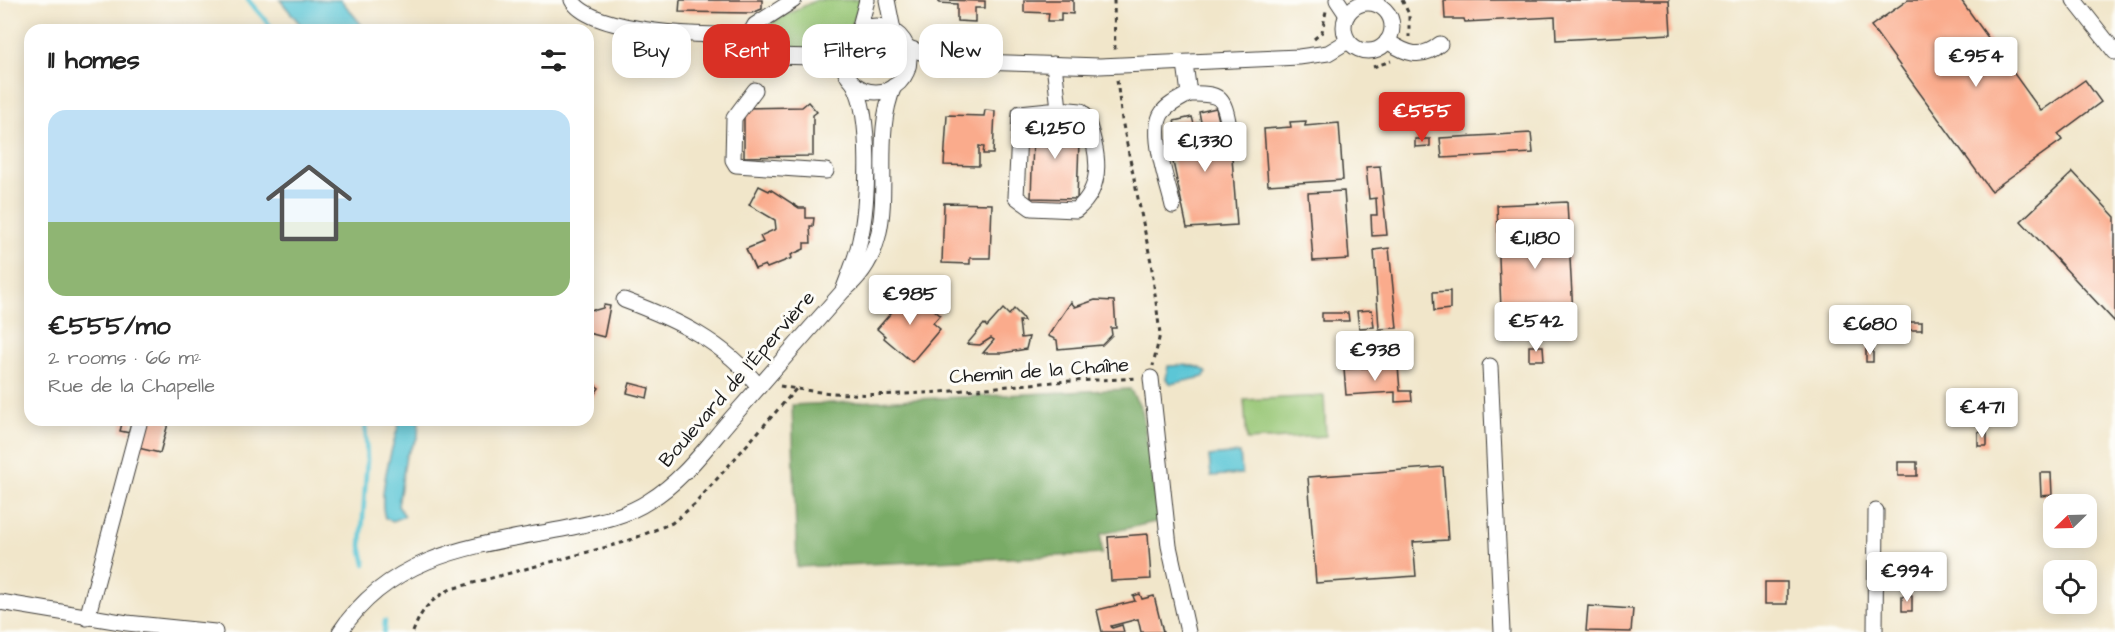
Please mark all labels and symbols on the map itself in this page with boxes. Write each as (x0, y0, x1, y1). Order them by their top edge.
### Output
pin: €954 (1940, 37, 2012, 88)
pin: €555 (1386, 92, 1458, 143)
pin: €1,250 (1006, 109, 1104, 160)
pin: €1,330 (1156, 122, 1254, 173)
pin: €1,180 (1486, 219, 1584, 270)
pin: €985 (874, 275, 946, 326)
street label: Boulevard de l'Épervière (652, 284, 822, 473)
pin: €542 (1500, 302, 1572, 353)
pin: €680 (1834, 305, 1906, 356)
pin: €938 (1339, 331, 1411, 382)
street label: Chemin de la Chaîne (948, 351, 1130, 391)
pin: €471 (1946, 388, 2018, 439)
north arrow (2043, 494, 2097, 548)
pin: €994 (1871, 552, 1943, 603)

